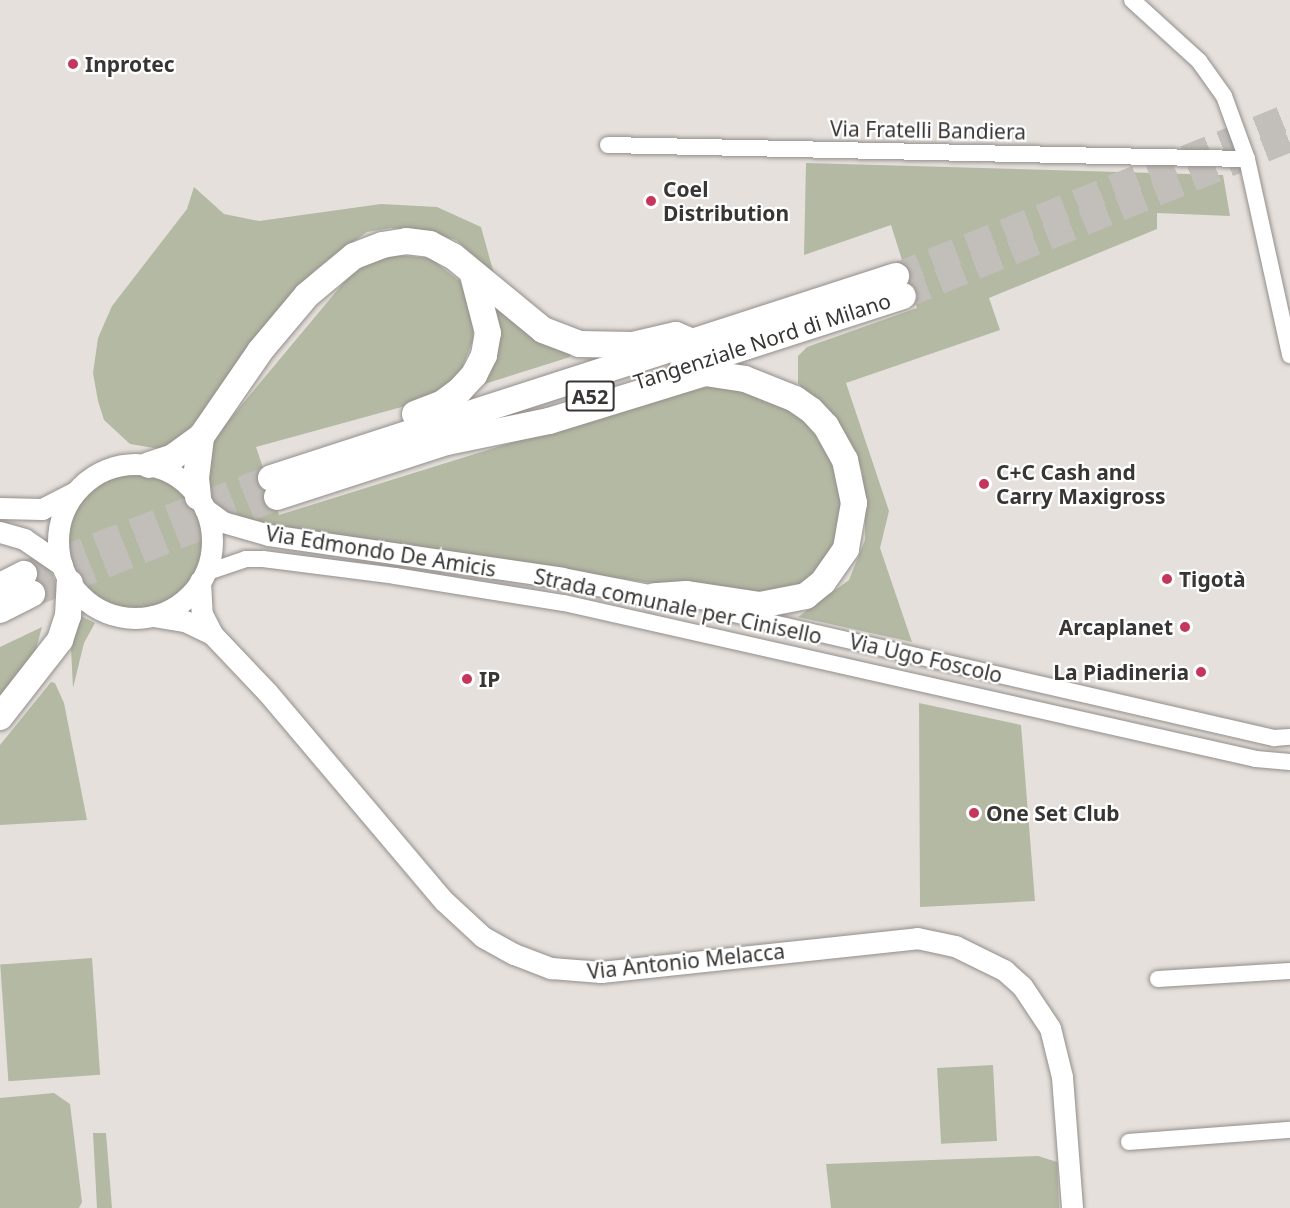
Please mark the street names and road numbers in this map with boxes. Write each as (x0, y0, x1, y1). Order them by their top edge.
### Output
street label: Via Fratelli Bandiera (830, 116, 1026, 144)
street label: Tangenziale Nord di Milano (630, 287, 894, 395)
road number: A52 (564, 379, 616, 413)
street label: Via Edmondo De Amicis (264, 520, 498, 582)
street label: Strada comunale per Cinisello (532, 563, 824, 649)
street label: Via Ugo Foscolo (847, 628, 1005, 688)
street label: Via Antonio Melacca (586, 938, 786, 984)

